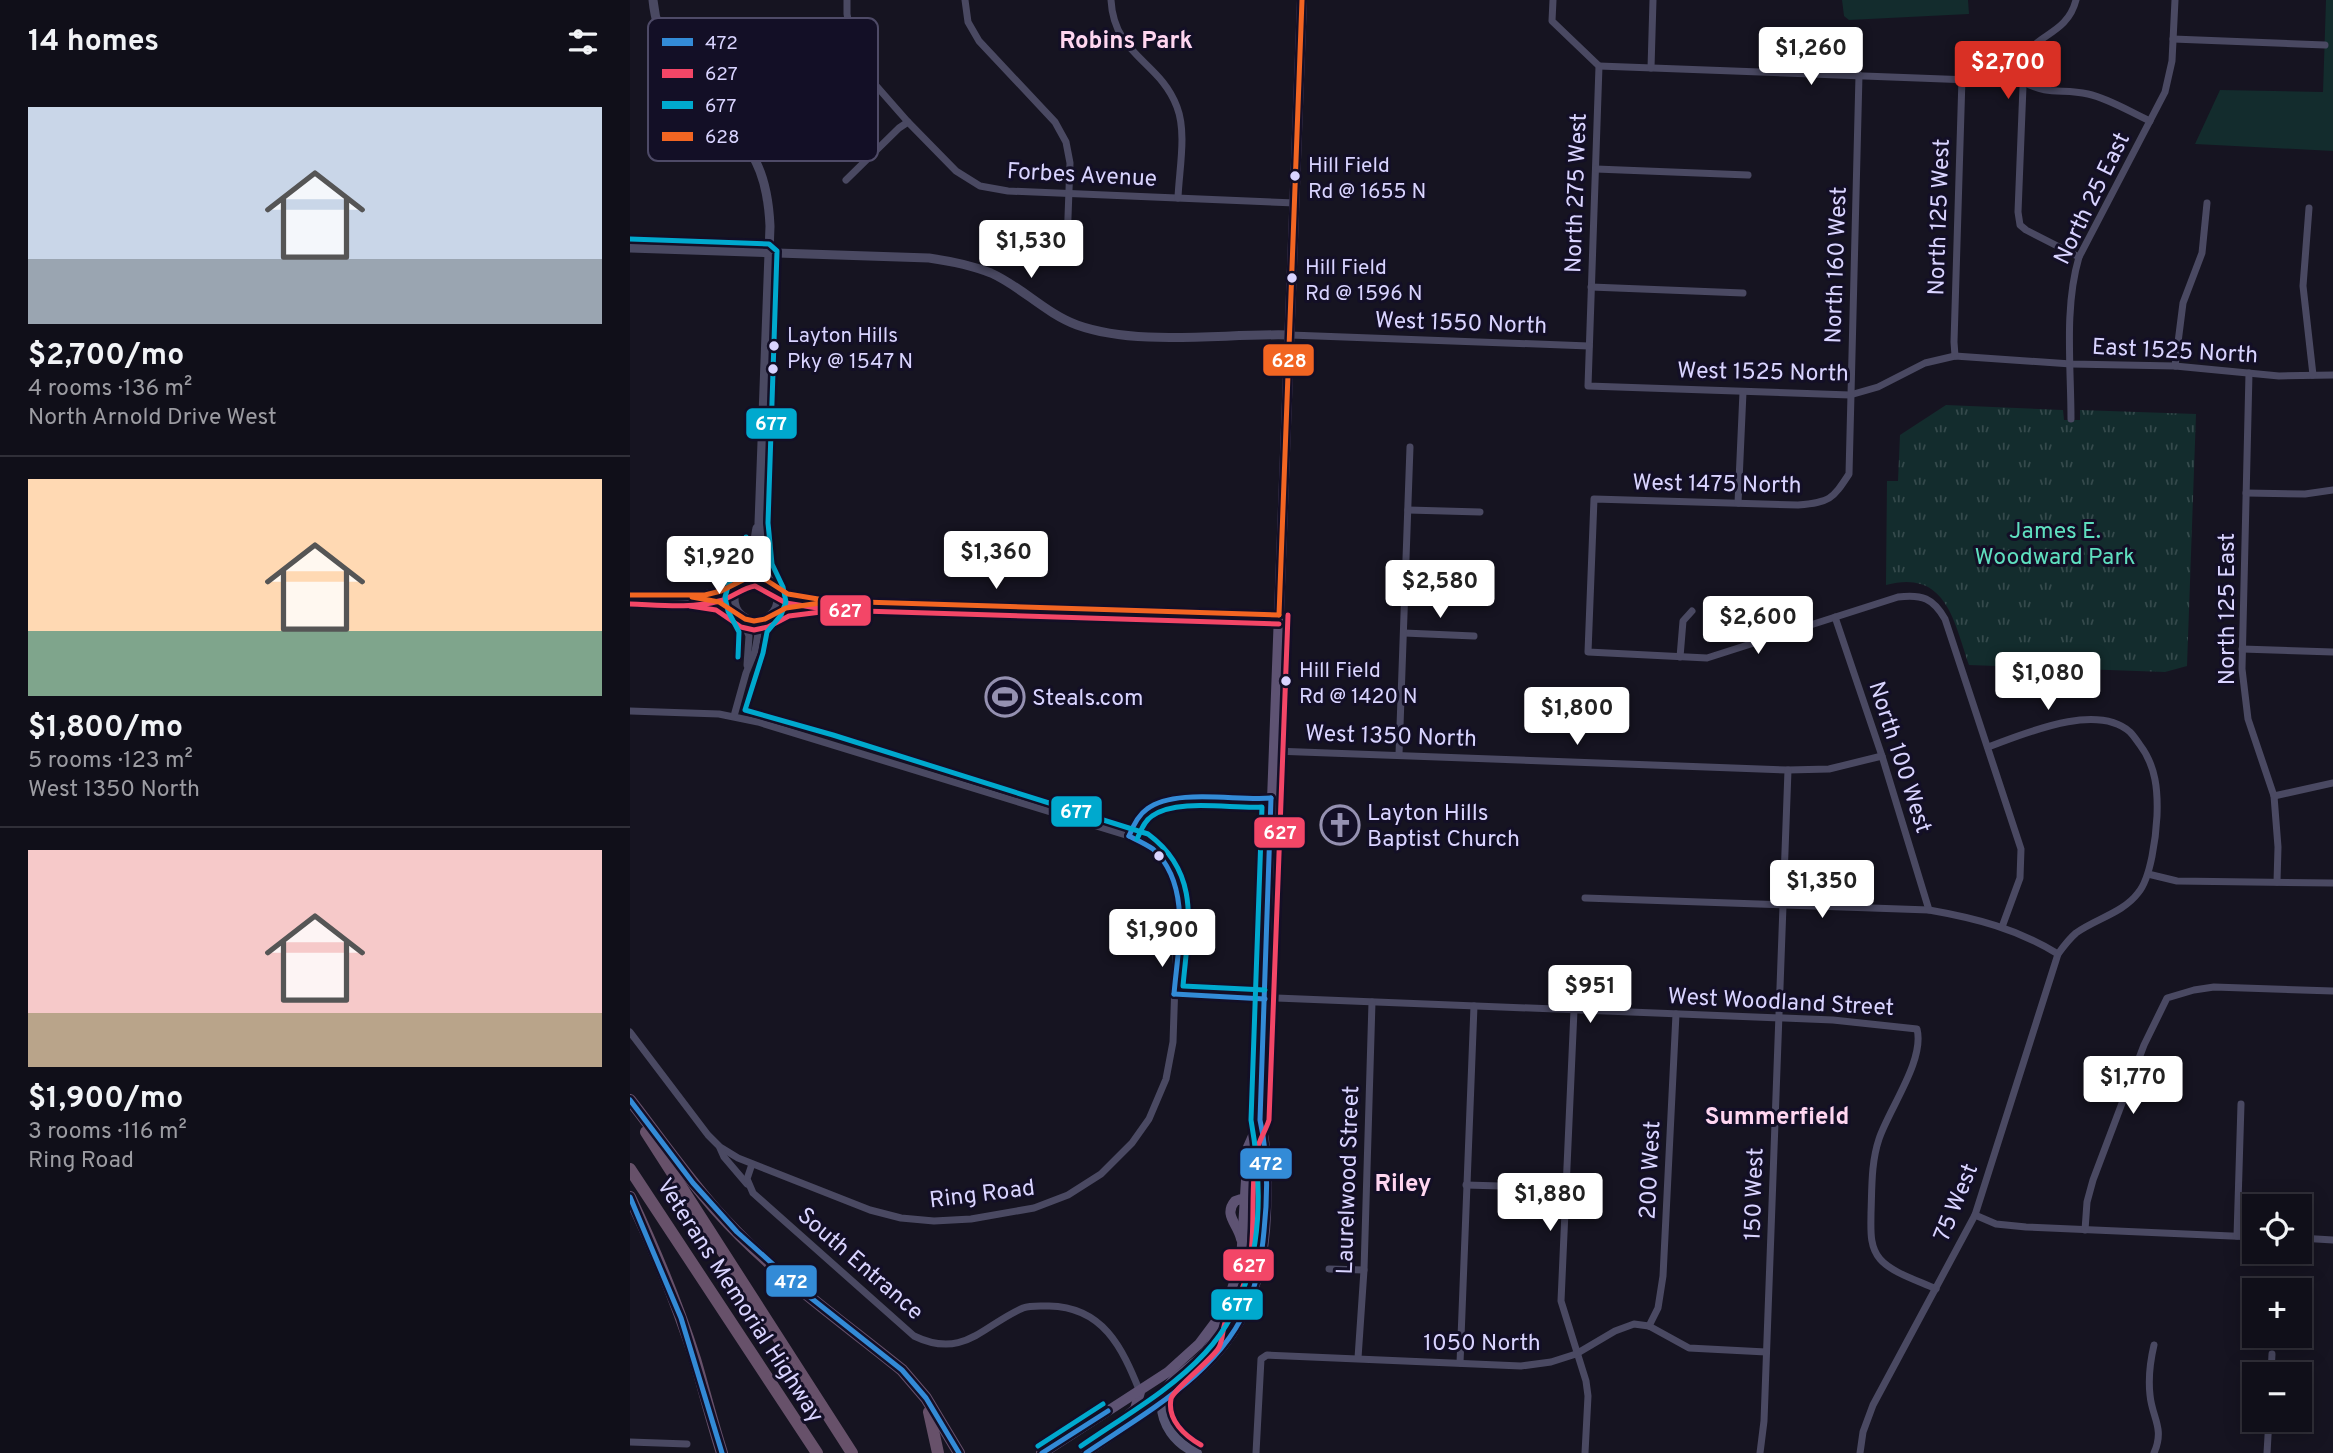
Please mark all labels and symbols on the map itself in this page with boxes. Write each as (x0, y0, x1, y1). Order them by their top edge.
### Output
legend (648, 18, 878, 161)
district label: Robins Park (1059, 27, 1193, 57)
pin: $1,260 (1754, 28, 1868, 87)
text: 472 (705, 32, 738, 56)
pin: $2,700 (1951, 42, 2065, 101)
text: 627 (705, 63, 738, 87)
text: 677 (705, 95, 737, 119)
street label: North 275 West (1560, 112, 1595, 274)
text: 628 (705, 126, 740, 150)
street label: North 25 East (2049, 128, 2138, 270)
street label: North 125 West (1923, 138, 1958, 296)
place label: Hill Field Rd @ 1655 N (1308, 153, 1426, 206)
street label: Forbes Avenue (1006, 158, 1158, 195)
marker: Hill Field Rd @ 1655 N (1288, 169, 1302, 183)
street label: North 160 West (1820, 186, 1855, 344)
pin: $1,530 (974, 220, 1088, 280)
place label: Hill Field Rd @ 1596 N (1305, 255, 1423, 308)
marker: Hill Field Rd @ 1596 N (1285, 271, 1299, 285)
street label: West 1550 North (1374, 307, 1548, 342)
place label: Layton Hills Pky @ 1547 N (787, 323, 913, 376)
street label: East 1525 North (2091, 334, 2259, 371)
marker: Layton Hills Pky @ 1547 N (767, 339, 781, 353)
line badge: 628 (1262, 343, 1315, 377)
text: 628 (1271, 350, 1307, 374)
street label: West 1525 North (1677, 358, 1849, 389)
unlabelled marker (766, 362, 780, 376)
line badge: 677 (745, 407, 798, 440)
text: 677 (755, 413, 787, 437)
street label: West 1475 North (1632, 470, 1802, 501)
park label: James E. Woodward Park (1975, 518, 2135, 573)
pin: $1,360 (939, 532, 1053, 591)
street label: North 125 East (2214, 533, 2243, 685)
pin: $1,920 (662, 536, 776, 596)
pin: $2,580 (1383, 560, 1497, 620)
line badge: 627 (819, 594, 872, 627)
pin: $2,600 (1701, 596, 1815, 656)
text: 627 (828, 600, 862, 624)
pin: $1,080 (1991, 652, 2105, 712)
place label: Hill Field Rd @ 1420 N (1299, 658, 1418, 711)
marker: Hill Field Rd @ 1420 N (1279, 674, 1293, 688)
sports icon: Steals.com (984, 676, 1026, 718)
street label: North 100 West (1860, 678, 1937, 837)
place label: Steals.com (1032, 685, 1143, 714)
pin: $1,800 (1520, 688, 1634, 747)
street label: West 1350 North (1304, 720, 1477, 755)
line badge: 677 (1050, 795, 1103, 828)
place label: Layton Hills Baptist Church (1367, 800, 1520, 855)
text: 677 (1060, 801, 1092, 825)
church icon: Layton Hills Baptist Church (1319, 804, 1361, 846)
line badge: 627 (1253, 816, 1306, 849)
text: 627 (1263, 822, 1297, 846)
unlabelled marker (1152, 849, 1166, 863)
pin: $1,350 (1765, 860, 1879, 920)
pin: $1,900 (1105, 909, 1219, 969)
pin: $951 (1549, 965, 1631, 1025)
street label: West Woodland Street (1667, 983, 1895, 1024)
pin: $1,770 (2076, 1056, 2190, 1116)
street label: Laurelwood Street (1332, 1085, 1367, 1275)
district label: Summerfield (1705, 1103, 1849, 1133)
street label: 200 West (1634, 1120, 1669, 1220)
line badge: 472 (1239, 1147, 1293, 1180)
street label: 150 West (1739, 1147, 1772, 1241)
text: 472 (1249, 1153, 1283, 1177)
street label: 75 West (1929, 1160, 1986, 1246)
district label: Riley (1375, 1170, 1431, 1200)
street label: Veterans Memorial Highway (649, 1174, 829, 1429)
pin: $1,880 (1493, 1174, 1607, 1233)
street label: Ring Road (928, 1175, 1037, 1216)
street label: South Entrance (790, 1202, 929, 1328)
line badge: 627 (1222, 1248, 1275, 1282)
text: 627 (1232, 1255, 1266, 1279)
line badge: 472 (765, 1264, 818, 1298)
text: 472 (774, 1271, 808, 1295)
line badge: 677 (1210, 1288, 1264, 1321)
text: 677 (1221, 1294, 1253, 1318)
street label: 1050 North (1423, 1330, 1541, 1359)

